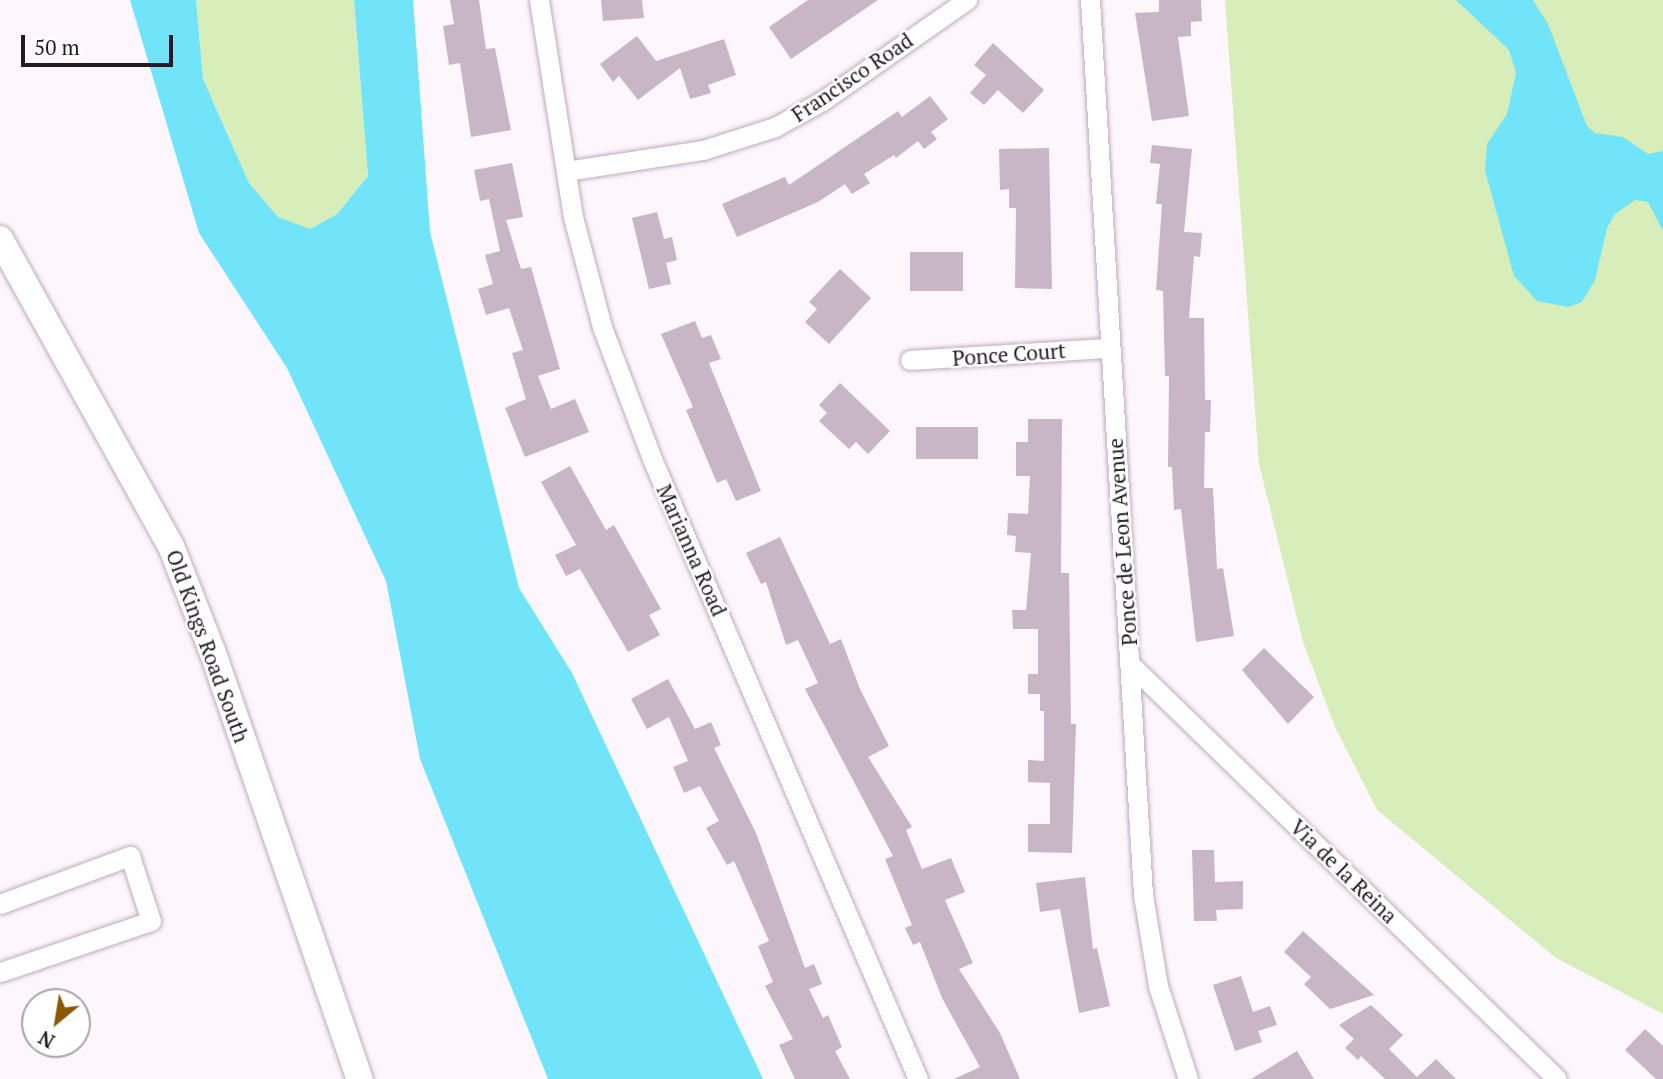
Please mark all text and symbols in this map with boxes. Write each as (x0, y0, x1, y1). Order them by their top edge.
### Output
scale bar (24, 21, 177, 65)
street label: Francisco Road (787, 27, 917, 127)
text: 50 m (34, 33, 80, 61)
street label: Ponce Court (951, 337, 1067, 371)
street label: Ponce de Leon Avenue (1102, 437, 1142, 647)
street label: Marianna Road (652, 480, 732, 620)
street label: Old Kings Road South (161, 546, 255, 746)
street label: Via de la Reina (1285, 814, 1403, 928)
north arrow (21, 988, 91, 1058)
text: N (34, 1025, 59, 1054)

